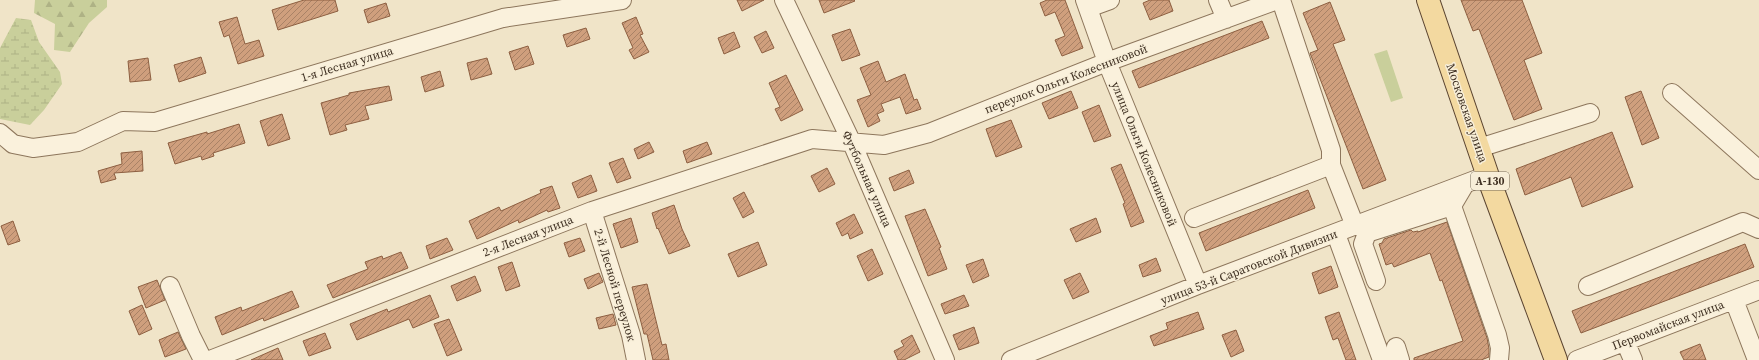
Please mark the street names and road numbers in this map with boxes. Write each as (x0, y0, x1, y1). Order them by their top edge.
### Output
street label: переулок Ольги Колесниковой (982, 40, 1150, 118)
street label: 1-я Лесная улица (299, 42, 396, 86)
street label: Московская улица (1443, 61, 1492, 165)
street label: улица Ольги Колесниковой (1108, 79, 1181, 229)
street label: Футбольная улица (839, 128, 896, 230)
road number: А-130 (1471, 172, 1509, 190)
street label: 2-я Лесная улица (480, 211, 576, 261)
street label: улица 53-й Саратовской Дивизии (1158, 226, 1340, 308)
street label: 2-й Лесной переулок (590, 227, 640, 344)
street label: Первомайская улица (1610, 296, 1727, 354)

